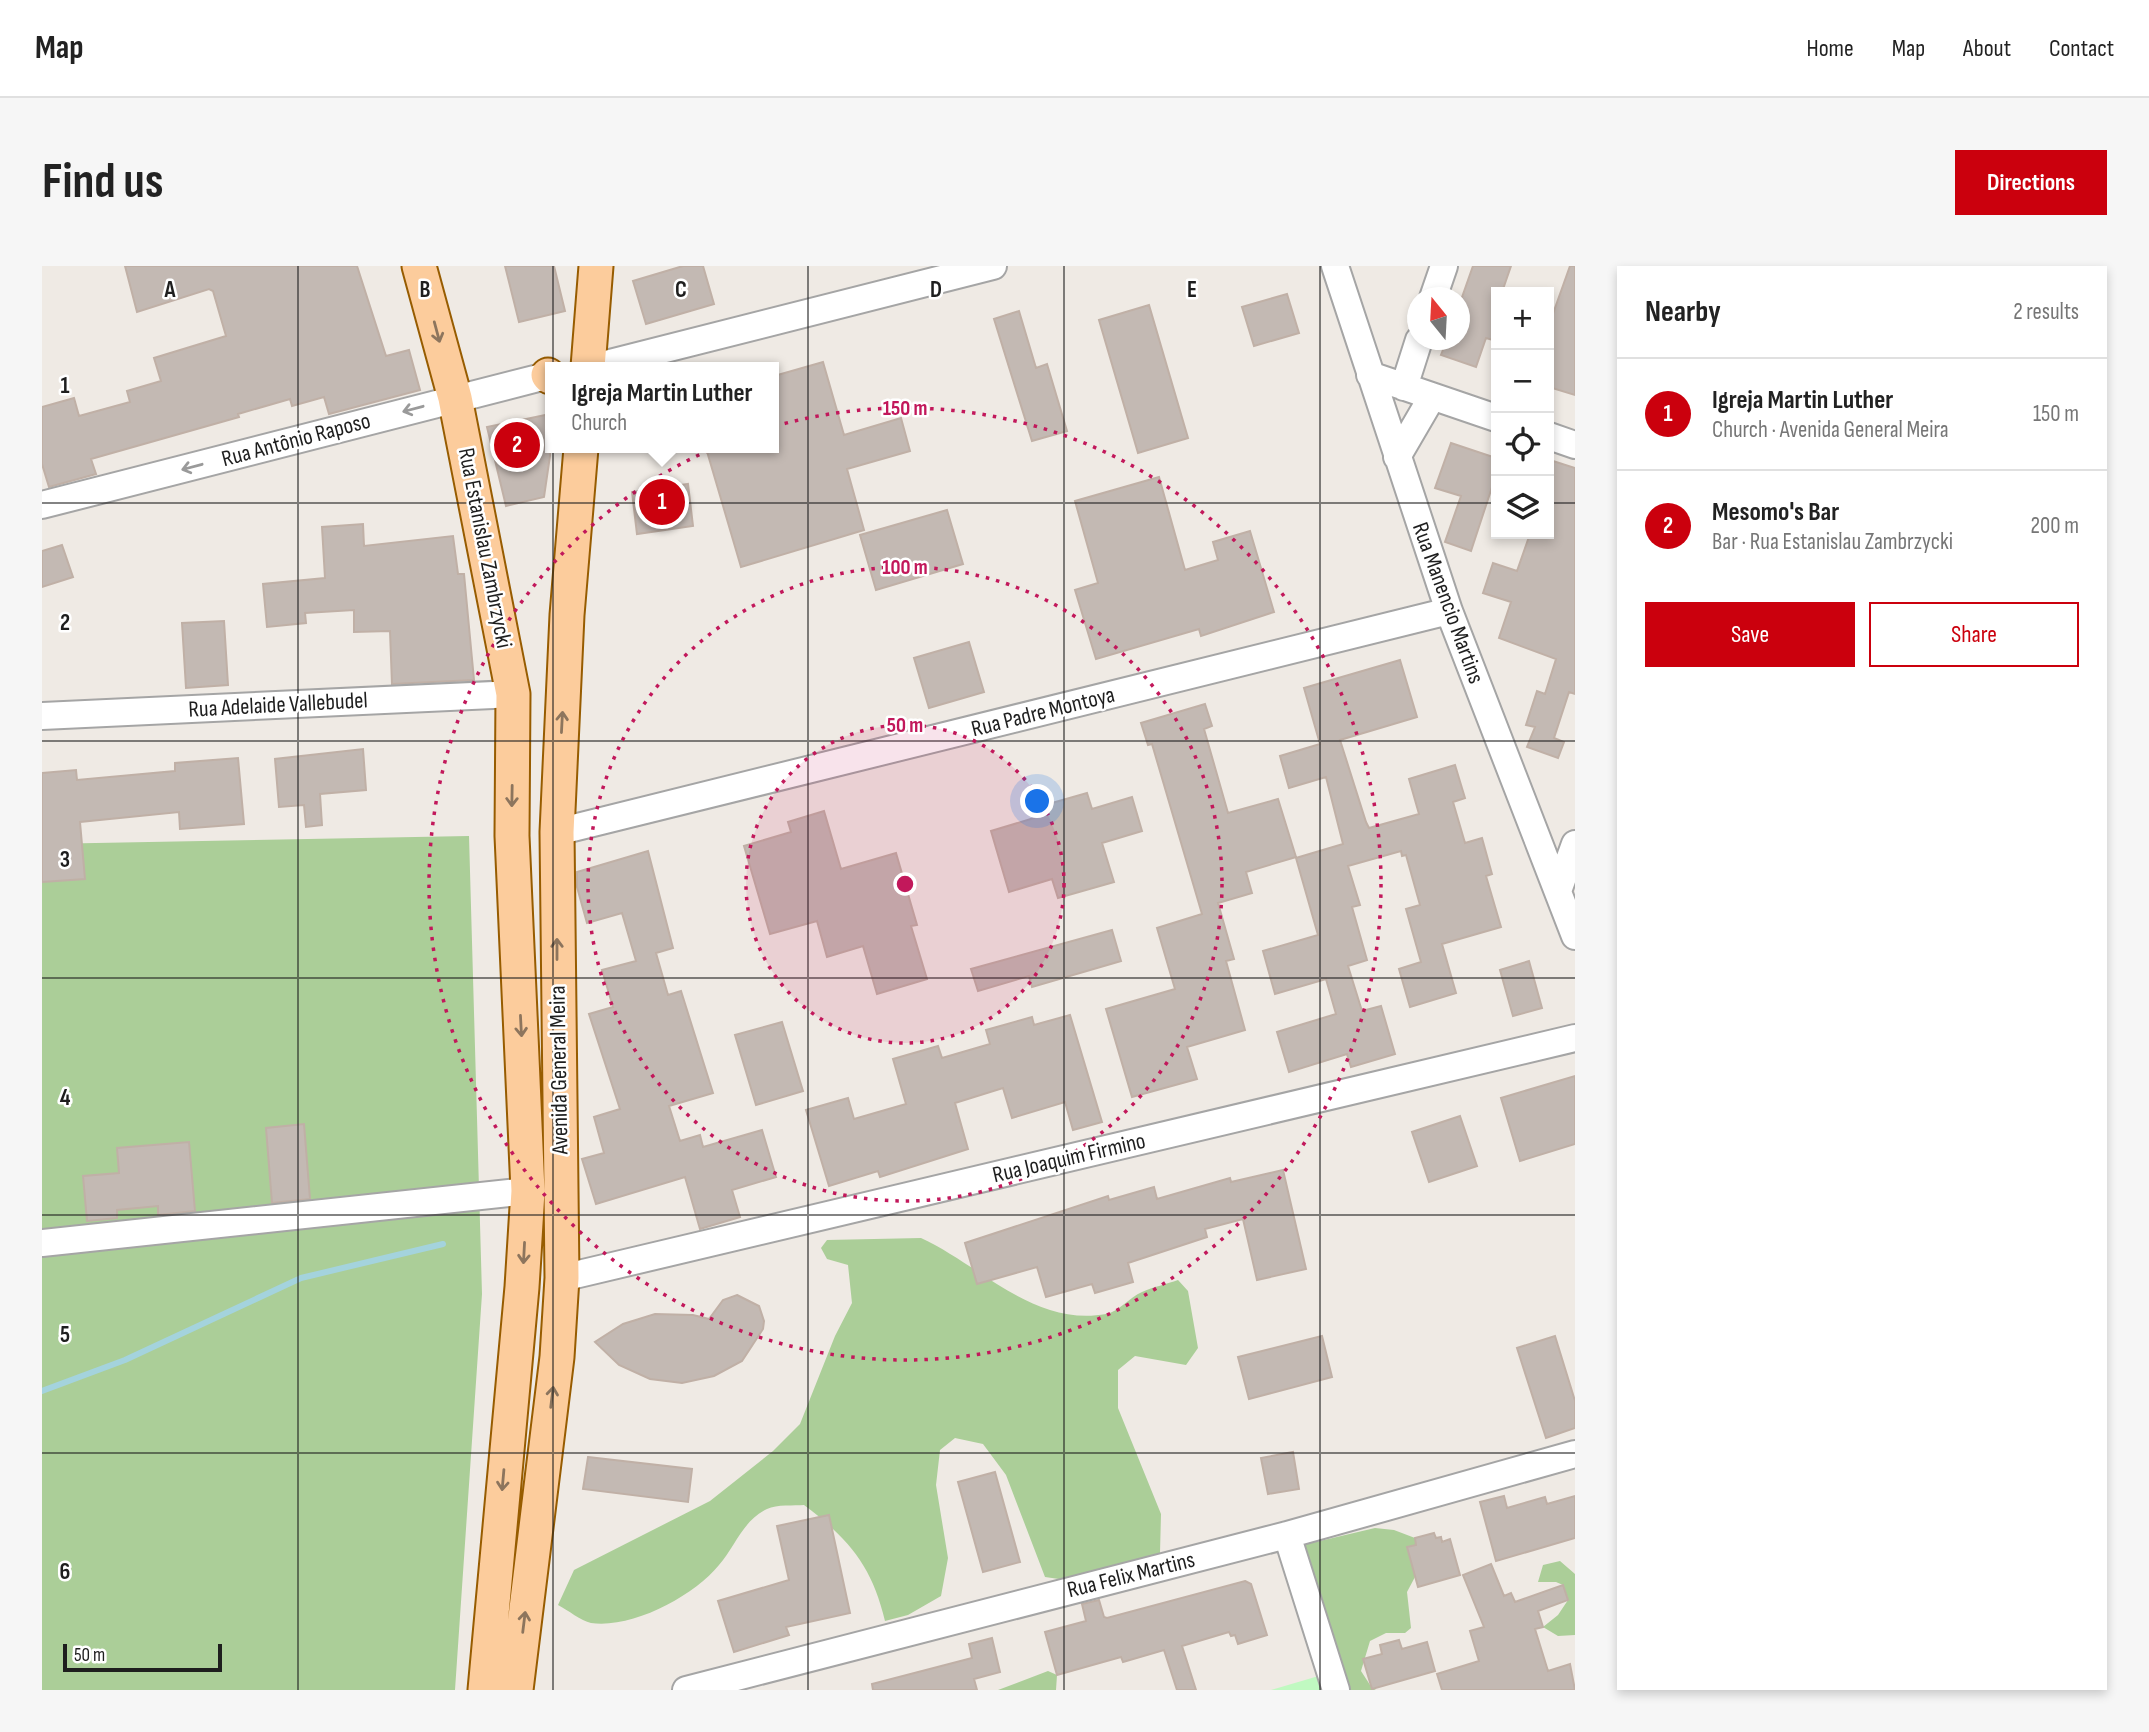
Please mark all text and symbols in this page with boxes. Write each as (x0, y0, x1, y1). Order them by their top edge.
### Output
text: Map (35, 28, 84, 68)
text: Home (1806, 34, 1854, 63)
text: Map (1892, 34, 1925, 63)
text: About (1963, 34, 2011, 63)
text: Contact (2049, 34, 2114, 63)
button: Directions (1955, 150, 2107, 215)
text: Find us (42, 153, 164, 212)
text: A (164, 276, 177, 304)
text: B (420, 276, 431, 304)
text: C (675, 276, 687, 304)
text: D (930, 276, 942, 304)
text: E (1187, 276, 1197, 304)
north arrow (1407, 287, 1470, 350)
map controls (1491, 287, 1554, 539)
button: + (1491, 287, 1554, 350)
text: Nearby (1645, 294, 1721, 330)
text: 2 results (2013, 298, 2079, 326)
one-way arrow (431, 320, 444, 343)
button: − (1491, 350, 1554, 413)
popup (545, 362, 779, 453)
text: 1 (60, 372, 70, 400)
text: Igreja Martin Luther (571, 378, 753, 409)
text: Igreja Martin Luther (1712, 385, 1893, 416)
text: 150 m (883, 396, 927, 421)
text: 1 (1663, 400, 1673, 428)
text: 150 m (2033, 400, 2079, 428)
one-way arrow (402, 404, 424, 417)
street label: Rua Antônio Raposo (219, 407, 373, 473)
text: Church (571, 409, 627, 437)
button: locate (1491, 413, 1554, 476)
text: Church · Avenida General Meira (1712, 416, 1949, 444)
pin: 2 (494, 419, 540, 471)
street label: Rua Estanislau Zambrzycki (452, 445, 518, 651)
one-way arrow (181, 461, 203, 474)
pin: 1 (639, 476, 685, 528)
button: layers (1491, 476, 1554, 539)
text: Mesomo's Bar (1712, 497, 1839, 528)
text: 2 (1663, 512, 1673, 540)
text: 200 m (2031, 512, 2079, 540)
street label: Rua Manencio Martins (1406, 518, 1490, 688)
text: Bar · Rua Estanislau Zambrzycki (1712, 528, 1953, 556)
text: 100 m (882, 555, 928, 580)
button: Save (1645, 602, 1855, 667)
button: Share (1869, 602, 2079, 667)
text: 2 (60, 609, 70, 637)
street label: Rua Padre Montoya (969, 681, 1117, 743)
street label: Rua Adelaide Vallebudel (188, 686, 368, 724)
one-way arrow (556, 711, 569, 733)
text: 50 m (887, 713, 923, 738)
your location (1020, 784, 1054, 818)
one-way arrow (506, 785, 519, 808)
text: 3 (60, 846, 70, 874)
centre of rings (893, 872, 917, 896)
one-way arrow (550, 938, 564, 961)
street label: Avenida General Meira (544, 985, 574, 1156)
one-way arrow (514, 1014, 527, 1037)
text: 4 (60, 1084, 71, 1112)
street label: Rua Joaquim Firmino (990, 1127, 1148, 1189)
one-way arrow (517, 1242, 530, 1264)
text: 5 (60, 1321, 70, 1349)
one-way arrow (546, 1386, 559, 1408)
one-way arrow (496, 1468, 509, 1491)
street label: Rua Felix Martins (1064, 1546, 1198, 1604)
text: 6 (60, 1558, 70, 1586)
one-way arrow (518, 1611, 531, 1634)
scale bar (63, 1641, 222, 1673)
text: 50 m (74, 1644, 105, 1667)

